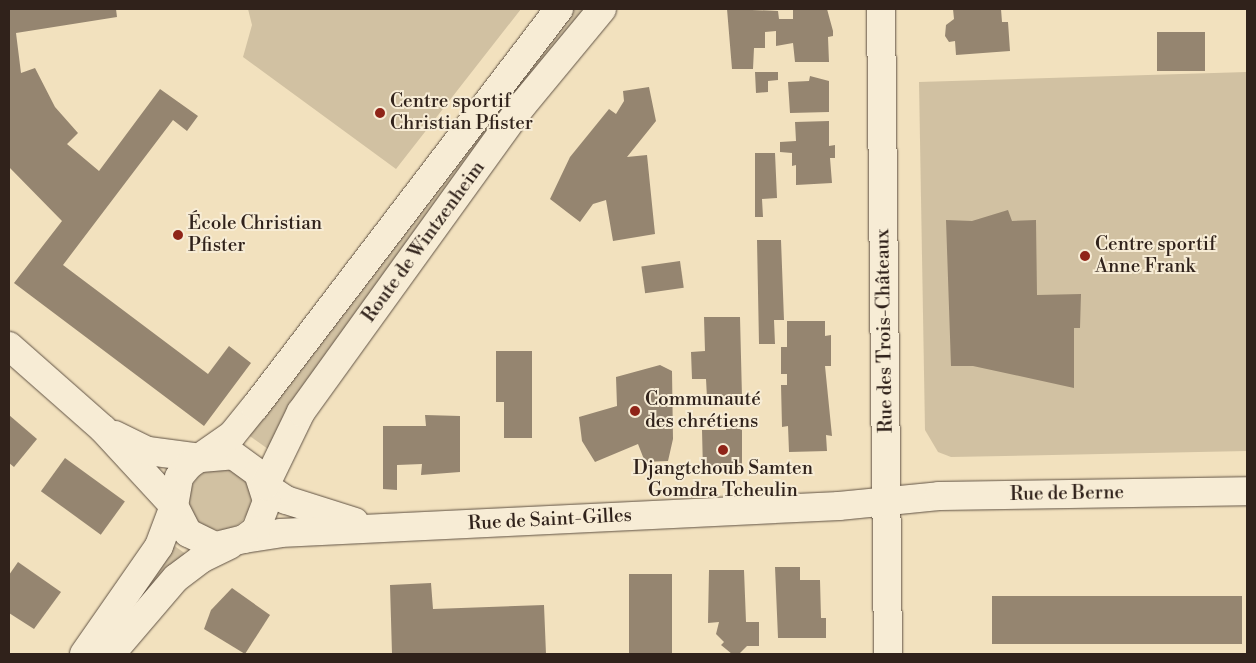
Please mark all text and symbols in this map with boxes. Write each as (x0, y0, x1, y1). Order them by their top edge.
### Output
place label: Centre sportif Christian Pfister (390, 91, 533, 135)
marker: Centre sportif Christian Pfister (374, 107, 386, 119)
street label: Route de Wintzenheim (358, 157, 490, 327)
place label: École Christian Pfister (188, 213, 322, 257)
marker: École Christian Pfister (172, 229, 184, 241)
street label: Rue des Trois-Châteaux (872, 229, 898, 433)
place label: Centre sportif Anne Frank (1095, 234, 1216, 278)
marker: Centre sportif Anne Frank (1079, 250, 1091, 262)
place label: Communauté des chrétiens (645, 389, 761, 433)
marker: Communauté des chrétiens (629, 405, 641, 417)
marker: Djangtchoub Samten Gomdra Tcheulin (717, 444, 729, 456)
place label: Djangtchoub Samten Gomdra Tcheulin (633, 458, 813, 502)
street label: Rue de Berne (1010, 482, 1124, 506)
street label: Rue de Saint-Gilles (468, 504, 632, 536)

